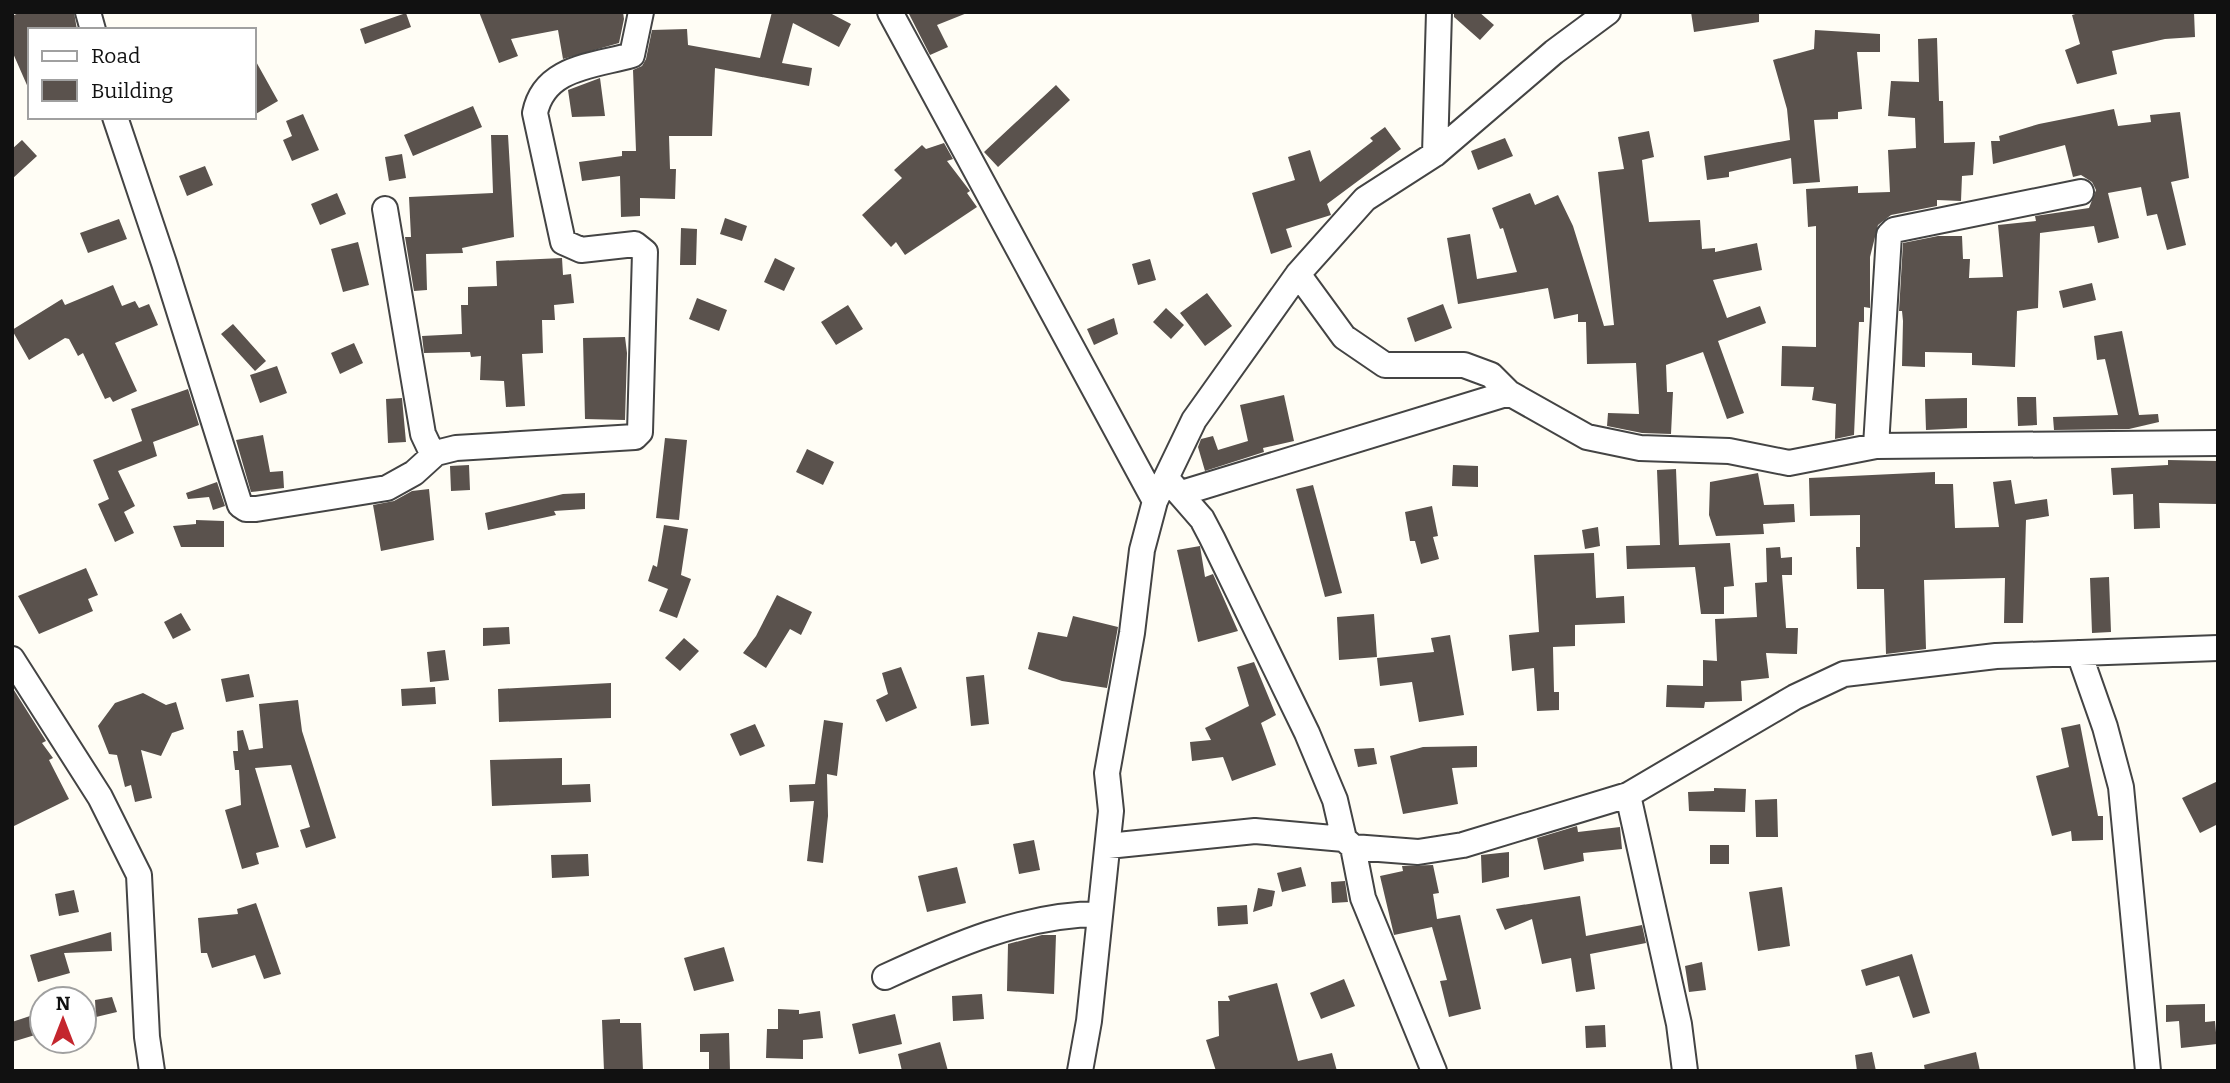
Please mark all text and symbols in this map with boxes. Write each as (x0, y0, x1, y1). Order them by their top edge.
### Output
legend (28, 28, 256, 119)
text: Road (91, 43, 140, 69)
text: Building (91, 78, 174, 104)
north arrow (28, 985, 98, 1055)
text: N (56, 992, 71, 1015)

